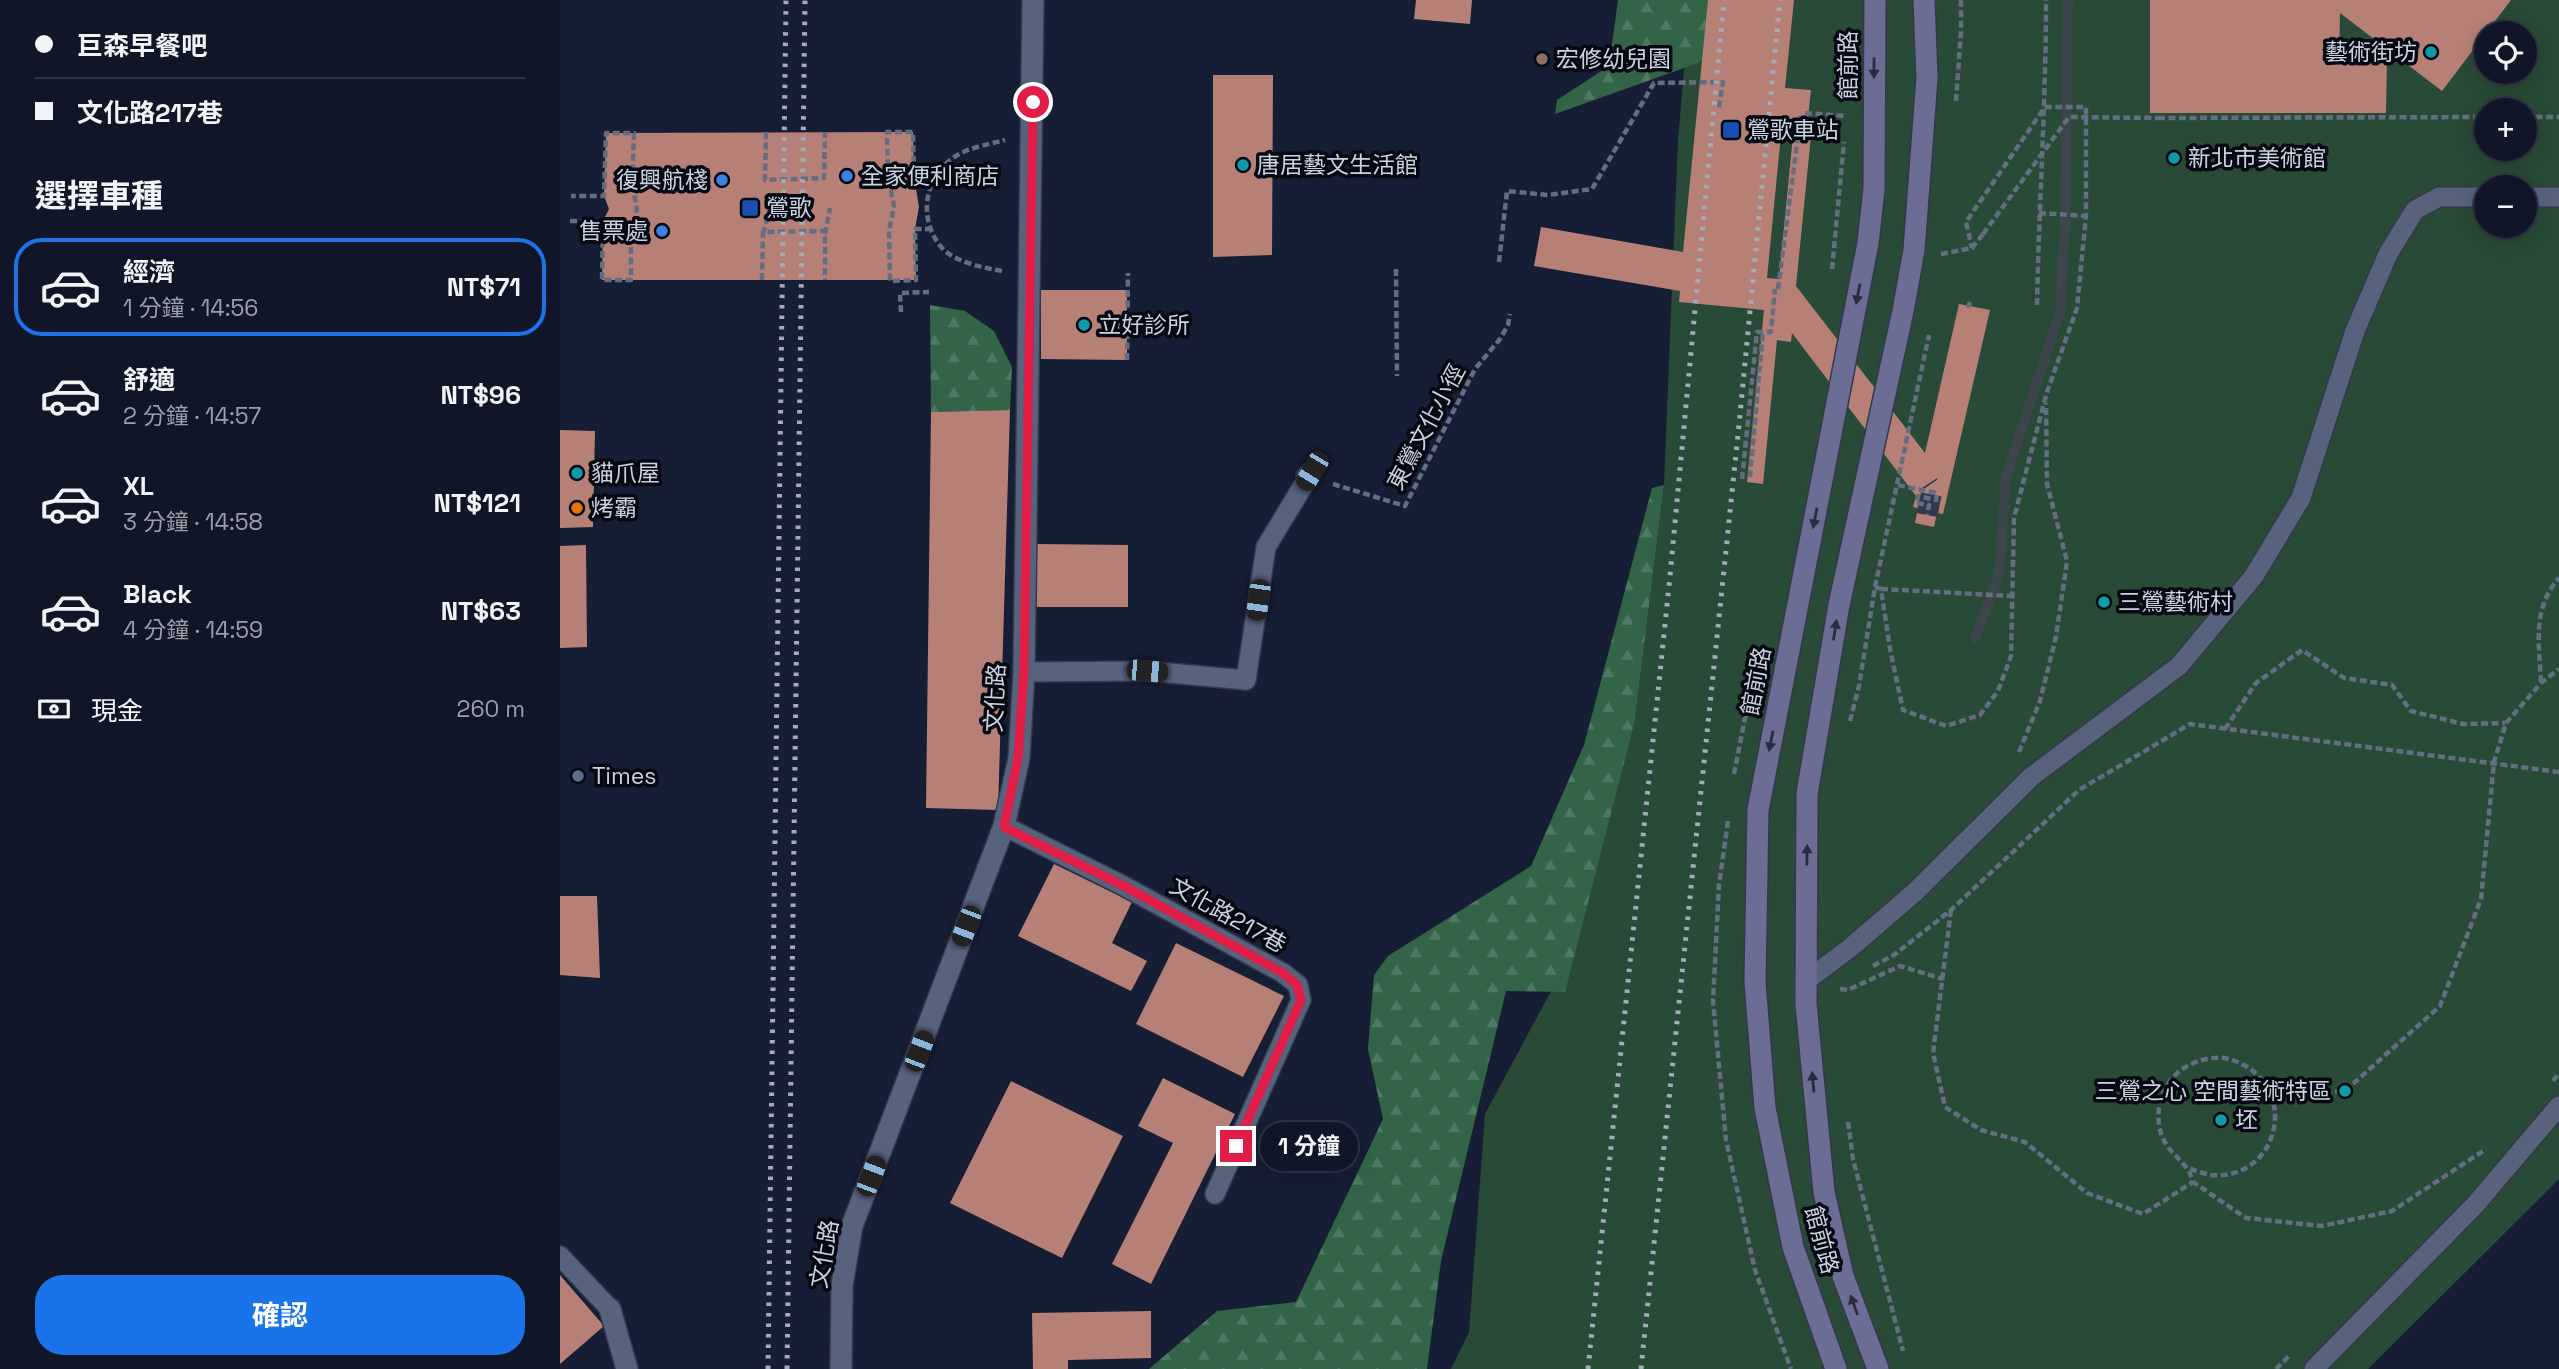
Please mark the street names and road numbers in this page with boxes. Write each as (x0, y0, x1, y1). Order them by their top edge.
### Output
street label: 館前路 (1833, 31, 1863, 100)
street label: 東鶯文化小徑 (1380, 359, 1472, 495)
street label: 館前路 (1735, 644, 1777, 718)
street label: 文化路 (978, 663, 1012, 733)
street label: 文化路217巷 (1165, 871, 1291, 959)
street label: 館前路 (1799, 1203, 1845, 1277)
street label: 文化路 (803, 1217, 845, 1291)

